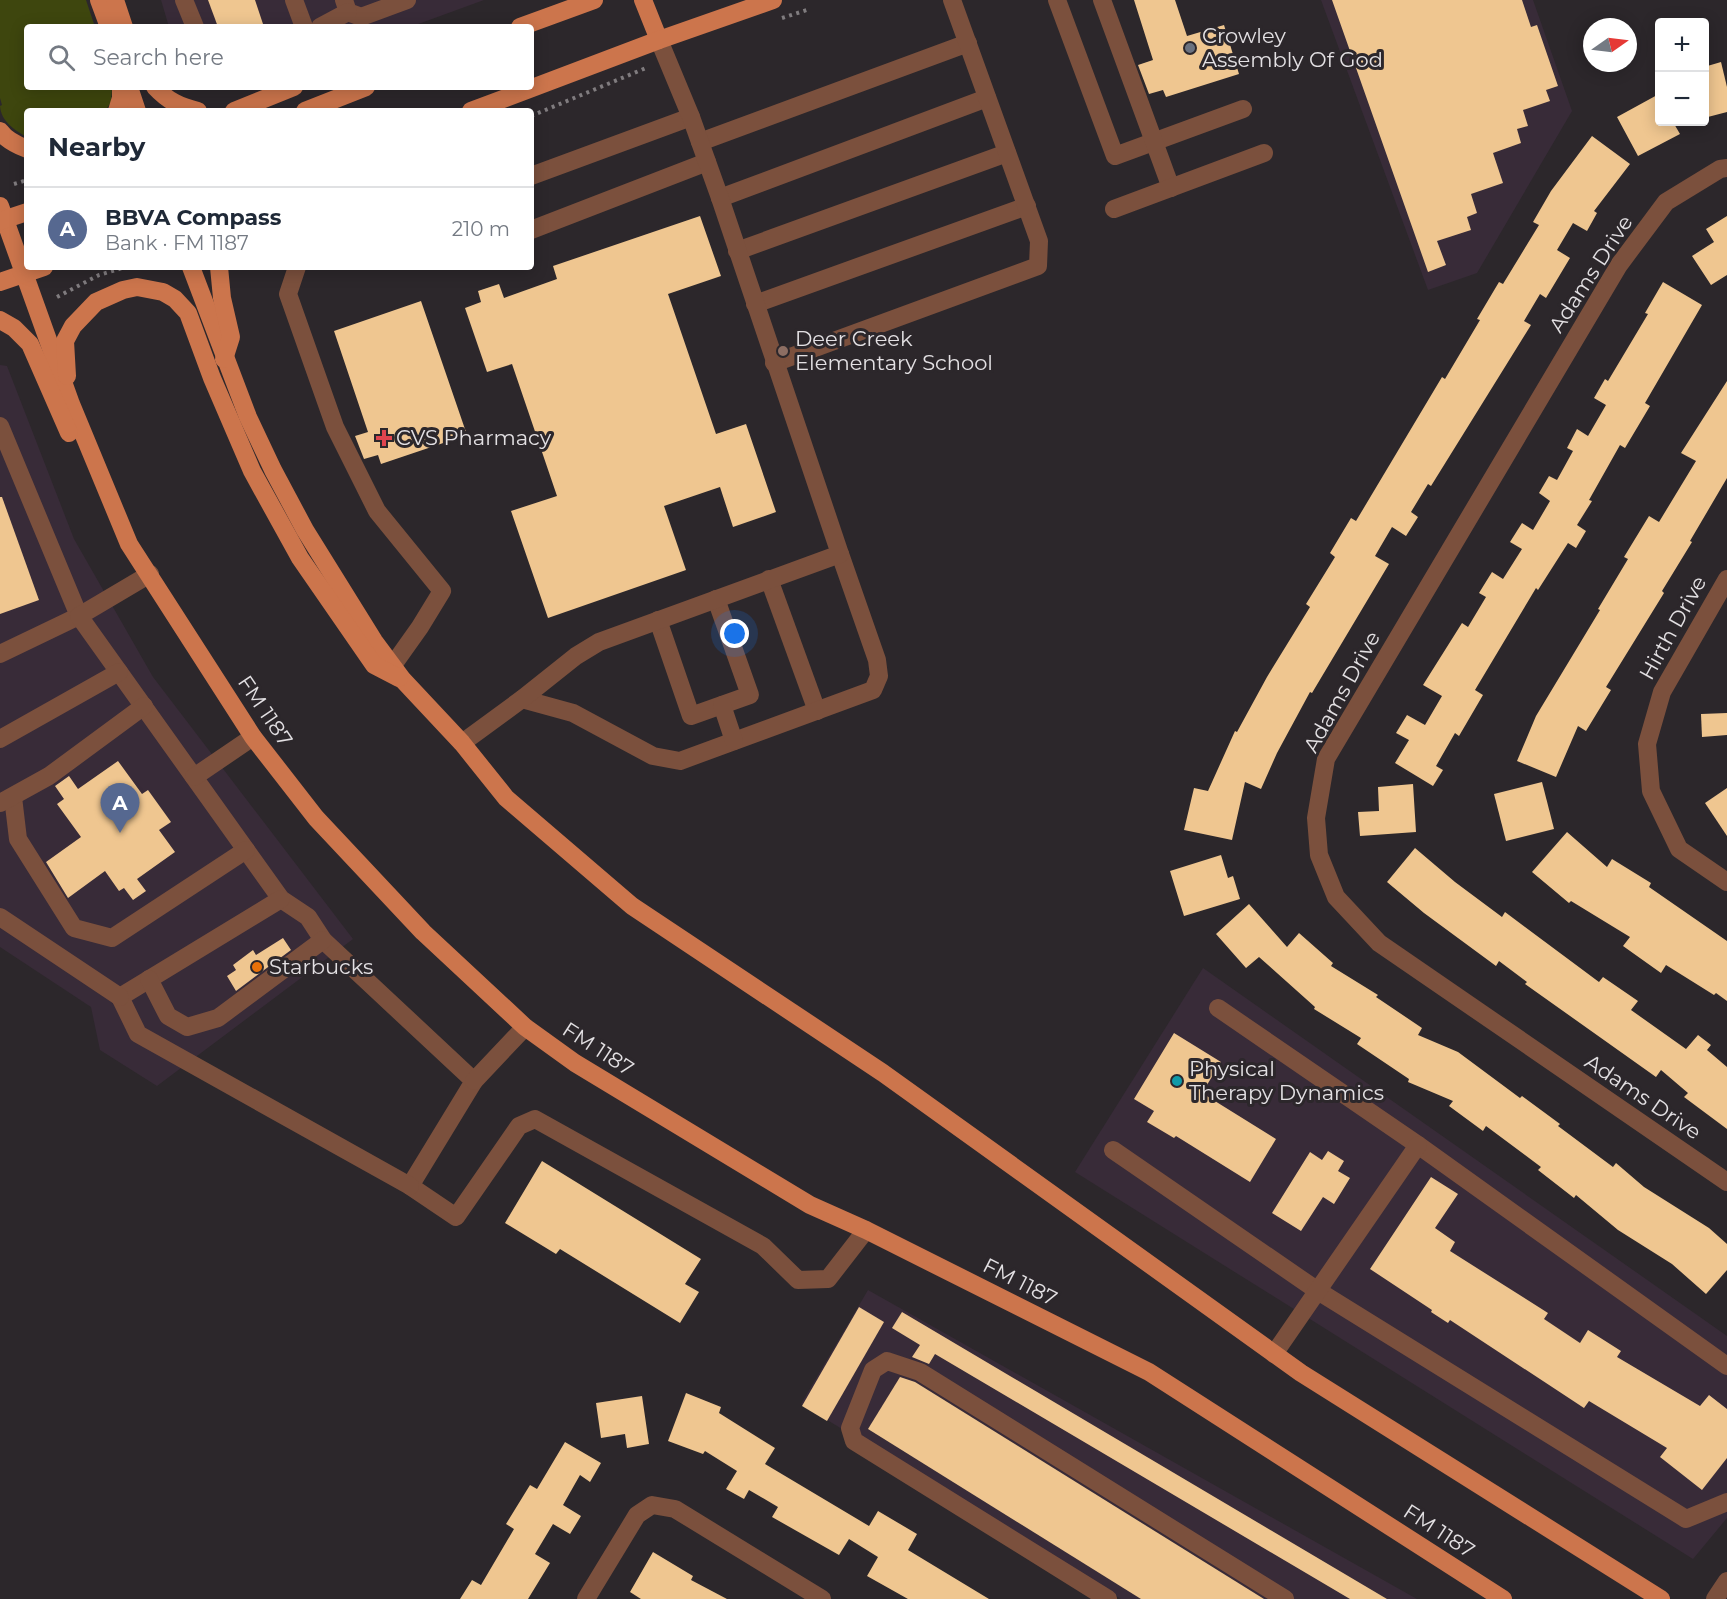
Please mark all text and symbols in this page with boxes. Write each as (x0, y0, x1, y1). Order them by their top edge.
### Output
north arrow (1583, 18, 1637, 72)
map controls (1655, 18, 1709, 126)
button: + (1655, 18, 1709, 72)
place label: Crowley Assembly Of God (1202, 23, 1383, 72)
search box (24, 24, 534, 90)
icon: search (45, 41, 78, 74)
marker: Crowley Assembly Of God (1183, 41, 1197, 55)
text: Search here (93, 44, 224, 71)
button: − (1655, 72, 1709, 126)
text: Nearby (48, 131, 145, 163)
text: BBVA Compass (105, 204, 281, 231)
street label: Adams Drive (1543, 210, 1638, 337)
text: A (60, 217, 75, 241)
text: 210 m (452, 217, 510, 241)
text: Bank · FM 1187 (105, 231, 249, 255)
place label: Deer Creek Elementary School (795, 326, 993, 375)
marker: Deer Creek Elementary School (776, 344, 790, 358)
place label: CVS Pharmacy (396, 425, 552, 450)
marker: CVS Pharmacy (377, 431, 391, 445)
street label: Hirth Drive (1634, 572, 1711, 684)
your location (720, 619, 749, 648)
street label: Adams Drive (1298, 627, 1385, 757)
street label: FM 1187 (233, 671, 298, 751)
pin: A (100, 784, 140, 833)
place label: Starbucks (269, 954, 373, 979)
marker: Starbucks (250, 960, 264, 974)
street label: FM 1187 (558, 1016, 639, 1081)
street label: Adams Drive (1580, 1049, 1706, 1145)
place label: Physical Therapy Dynamics (1189, 1056, 1384, 1105)
marker: Physical Therapy Dynamics (1170, 1074, 1184, 1088)
street label: FM 1187 (979, 1252, 1061, 1311)
street label: FM 1187 (1399, 1498, 1480, 1563)

